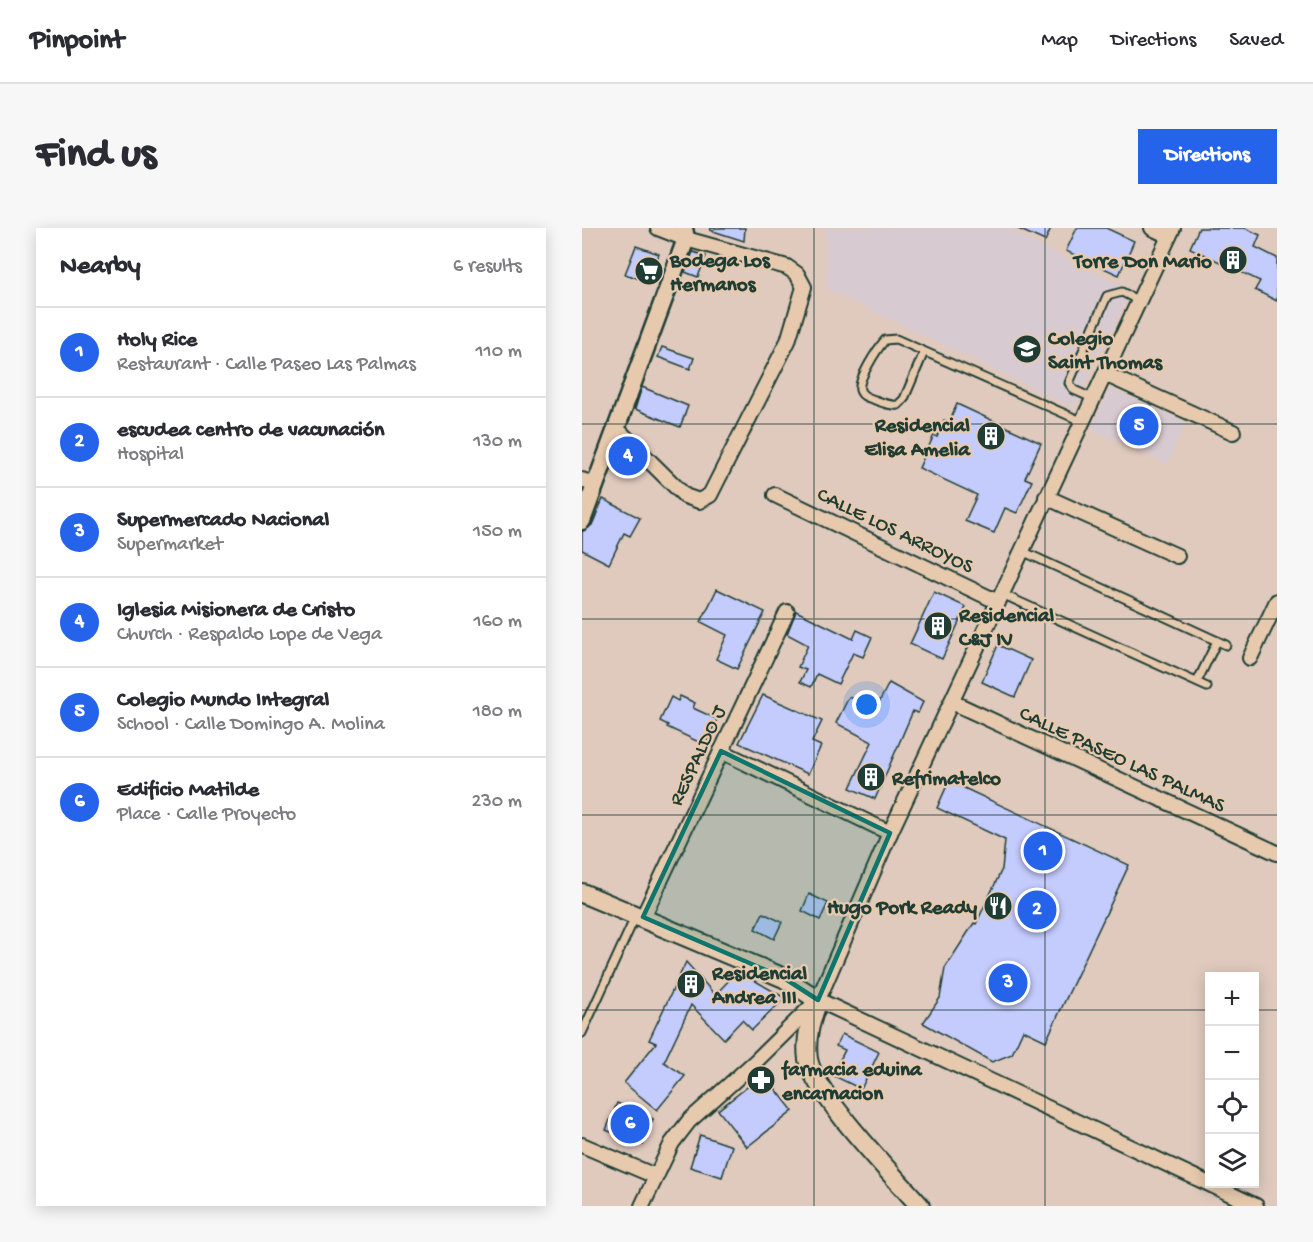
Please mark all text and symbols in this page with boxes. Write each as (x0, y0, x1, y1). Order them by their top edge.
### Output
text: Pinpoint (30, 25, 124, 58)
text: Map (1041, 29, 1078, 54)
text: Directions (1111, 29, 1196, 54)
text: Saved (1229, 29, 1283, 54)
button: Directions (1138, 129, 1277, 184)
text: Find us (36, 132, 156, 181)
building icon: Torre Don Mario (1217, 244, 1249, 276)
place label: Bodega Los Hermanos (669, 250, 771, 299)
place label: Torre Don Mario (1072, 251, 1212, 276)
text: Nearby (60, 252, 141, 283)
supermarket icon: Bodega Los Hermanos (633, 255, 665, 287)
text: 6 results (453, 256, 522, 279)
text: Holy Rice (117, 328, 197, 354)
place label: Colegio Saint Thomas (1047, 328, 1163, 377)
school or university icon: Colegio Saint Thomas (1011, 333, 1043, 365)
text: 1 (75, 341, 84, 364)
text: 110 m (476, 341, 522, 364)
text: Restaurant · Calle Paseo Las Palmas (117, 354, 416, 377)
pin: 5 (1120, 404, 1158, 448)
place label: Residencial Elisa Amelia (864, 415, 971, 464)
text: escudea centro de vacunación (117, 418, 385, 444)
building icon: Residencial Elisa Amelia (975, 420, 1007, 452)
text: 2 (75, 431, 84, 454)
text: 130 m (473, 431, 522, 454)
pin: 4 (608, 434, 648, 478)
text: Hospital (117, 444, 184, 467)
street label: CALLE LOS ARROYOS (812, 483, 977, 581)
text: Supermercado Nacional (117, 508, 329, 534)
text: 3 (74, 521, 85, 544)
text: 150 m (473, 521, 522, 544)
text: Supermarket (117, 534, 223, 557)
text: Iglesia Misionera de Cristo (117, 598, 355, 624)
place label: Residencial C&J IV (958, 605, 1055, 654)
building icon: Residencial C&J IV (922, 610, 954, 642)
text: 4 (75, 611, 84, 634)
text: 160 m (473, 611, 522, 634)
text: Church · Respaldo Lope de Vega (117, 624, 382, 647)
text: Colegio Mundo Integral (117, 688, 329, 714)
your location (852, 690, 881, 719)
text: 5 (74, 701, 85, 724)
text: 180 m (473, 701, 522, 724)
street label: RESPALDO J (665, 702, 734, 811)
street label: CALLE PASEO LAS PALMAS (1014, 702, 1229, 820)
text: School · Calle Domingo A. Molina (117, 714, 385, 737)
building icon: Refrimatelco (855, 761, 887, 793)
place label: Refrimatelco (891, 768, 1001, 793)
text: Edificio Matilde (117, 778, 259, 804)
text: 6 (74, 791, 85, 814)
text: 230 m (472, 791, 522, 814)
text: Place · Calle Proyecto (117, 804, 296, 827)
pin: 1 (1024, 828, 1062, 874)
pin: 2 (1018, 888, 1056, 932)
restaurant icon: Hugo Pork Ready (982, 890, 1014, 922)
place label: Hugo Pork Ready (827, 897, 978, 922)
pin: 3 (988, 960, 1028, 1005)
place label: Residencial Andrea III (711, 963, 808, 1012)
building icon: Residencial Andrea III (675, 968, 707, 1000)
map controls (1205, 972, 1259, 1188)
button: + (1205, 972, 1259, 1026)
button: − (1205, 1026, 1259, 1080)
place label: farmacia eduina encarnacion (781, 1059, 923, 1108)
pharmacy icon: farmacia eduina encarnacion (745, 1064, 777, 1096)
button: locate (1205, 1080, 1259, 1134)
pin: 6 (610, 1102, 650, 1146)
button: layers (1205, 1134, 1259, 1188)

